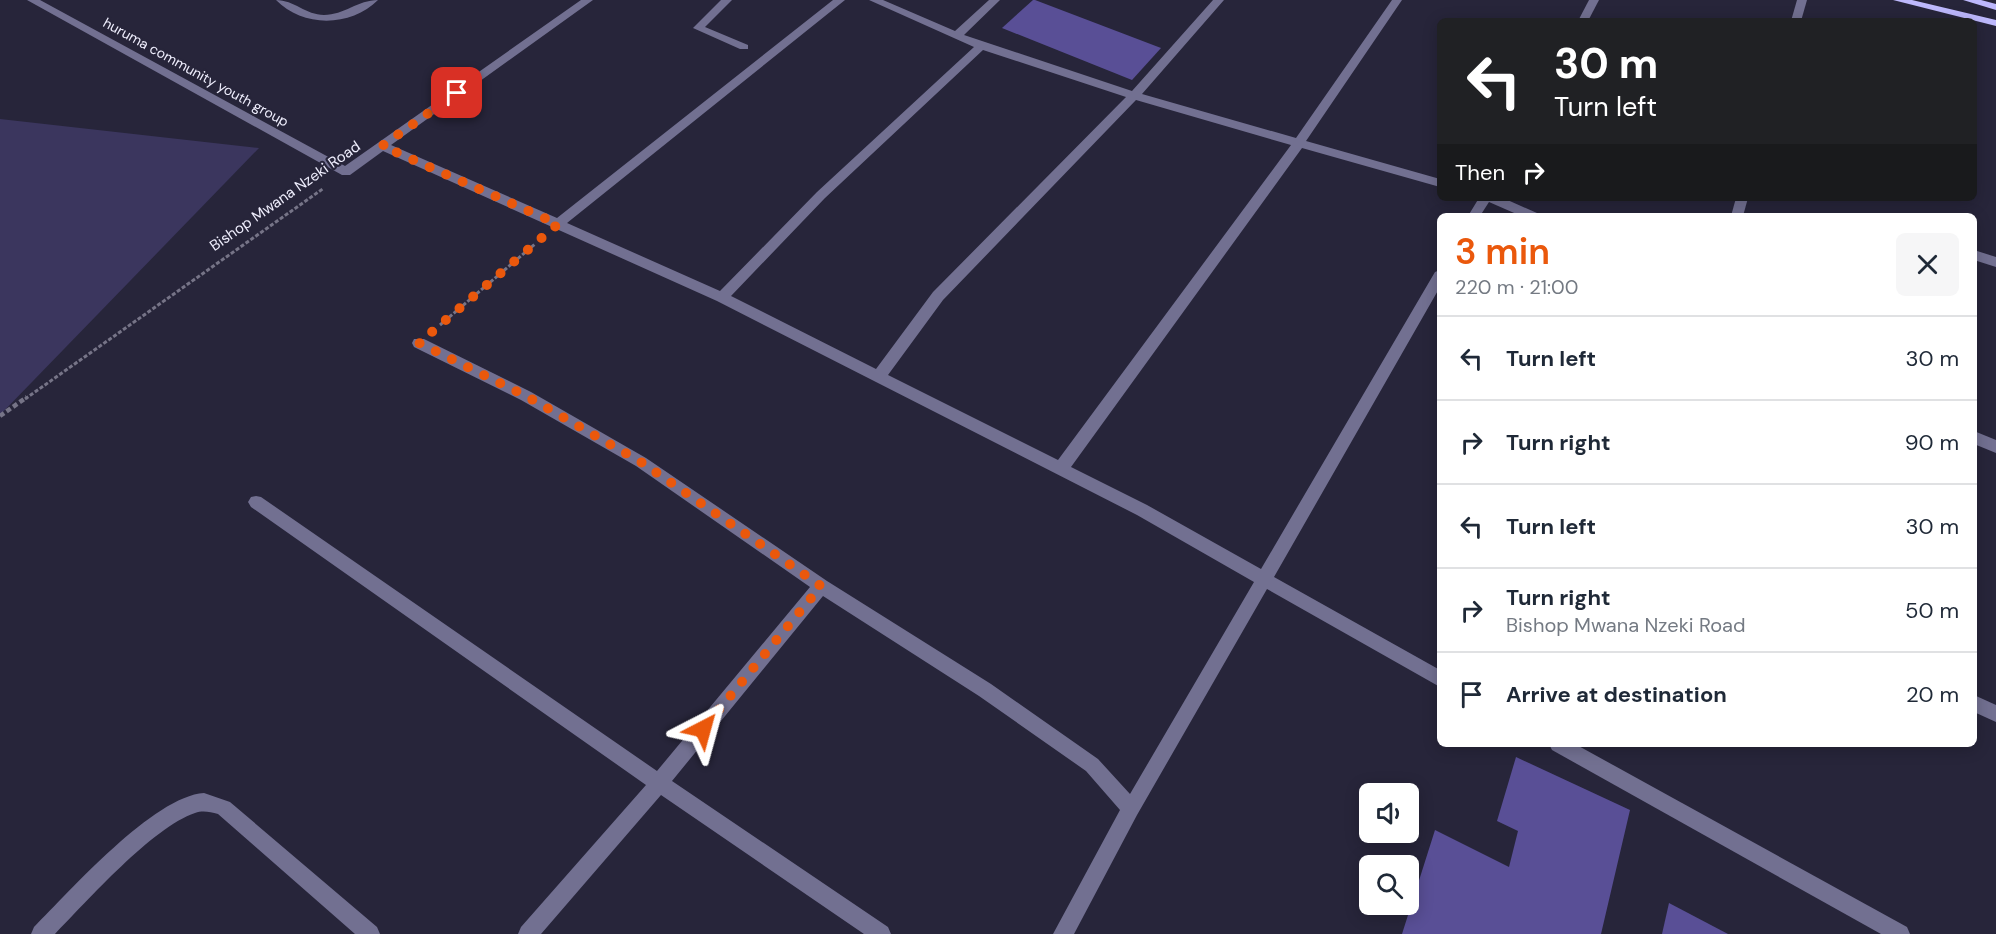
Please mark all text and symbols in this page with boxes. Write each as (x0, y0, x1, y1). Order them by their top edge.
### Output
street label: huruma community youth group (100, 13, 292, 131)
text: 30 m (1554, 36, 1658, 91)
icon: left (1455, 42, 1533, 120)
pin (431, 67, 482, 118)
icon: arrive (440, 76, 473, 109)
text: Turn left (1554, 89, 1657, 124)
street label: Bishop Mwana Nzeki Road (206, 136, 364, 256)
icon: right (1517, 156, 1550, 189)
text: Then (1455, 158, 1505, 187)
text: 3 min (1455, 228, 1550, 275)
button: close (1896, 233, 1959, 296)
text: 220 m · 21:00 (1455, 274, 1578, 300)
icon: left (1455, 342, 1488, 375)
text: Turn left (1506, 344, 1596, 373)
text: 30 m (1905, 344, 1959, 373)
icon: right (1455, 426, 1488, 459)
text: Turn right (1506, 428, 1611, 457)
text: 90 m (1905, 428, 1959, 457)
icon: left (1455, 510, 1488, 543)
text: Turn left (1506, 512, 1596, 541)
text: 30 m (1905, 512, 1959, 541)
text: Turn right (1506, 583, 1611, 612)
icon: right (1455, 594, 1488, 627)
text: 50 m (1905, 596, 1959, 625)
text: Bishop Mwana Nzeki Road (1506, 612, 1745, 638)
icon: arrive (1455, 678, 1488, 711)
text: Arrive at destination (1506, 680, 1727, 709)
text: 20 m (1906, 680, 1959, 709)
position arrow (671, 697, 735, 761)
map controls (1359, 783, 1419, 915)
button: sound (1359, 783, 1419, 843)
button: search (1359, 855, 1419, 915)

